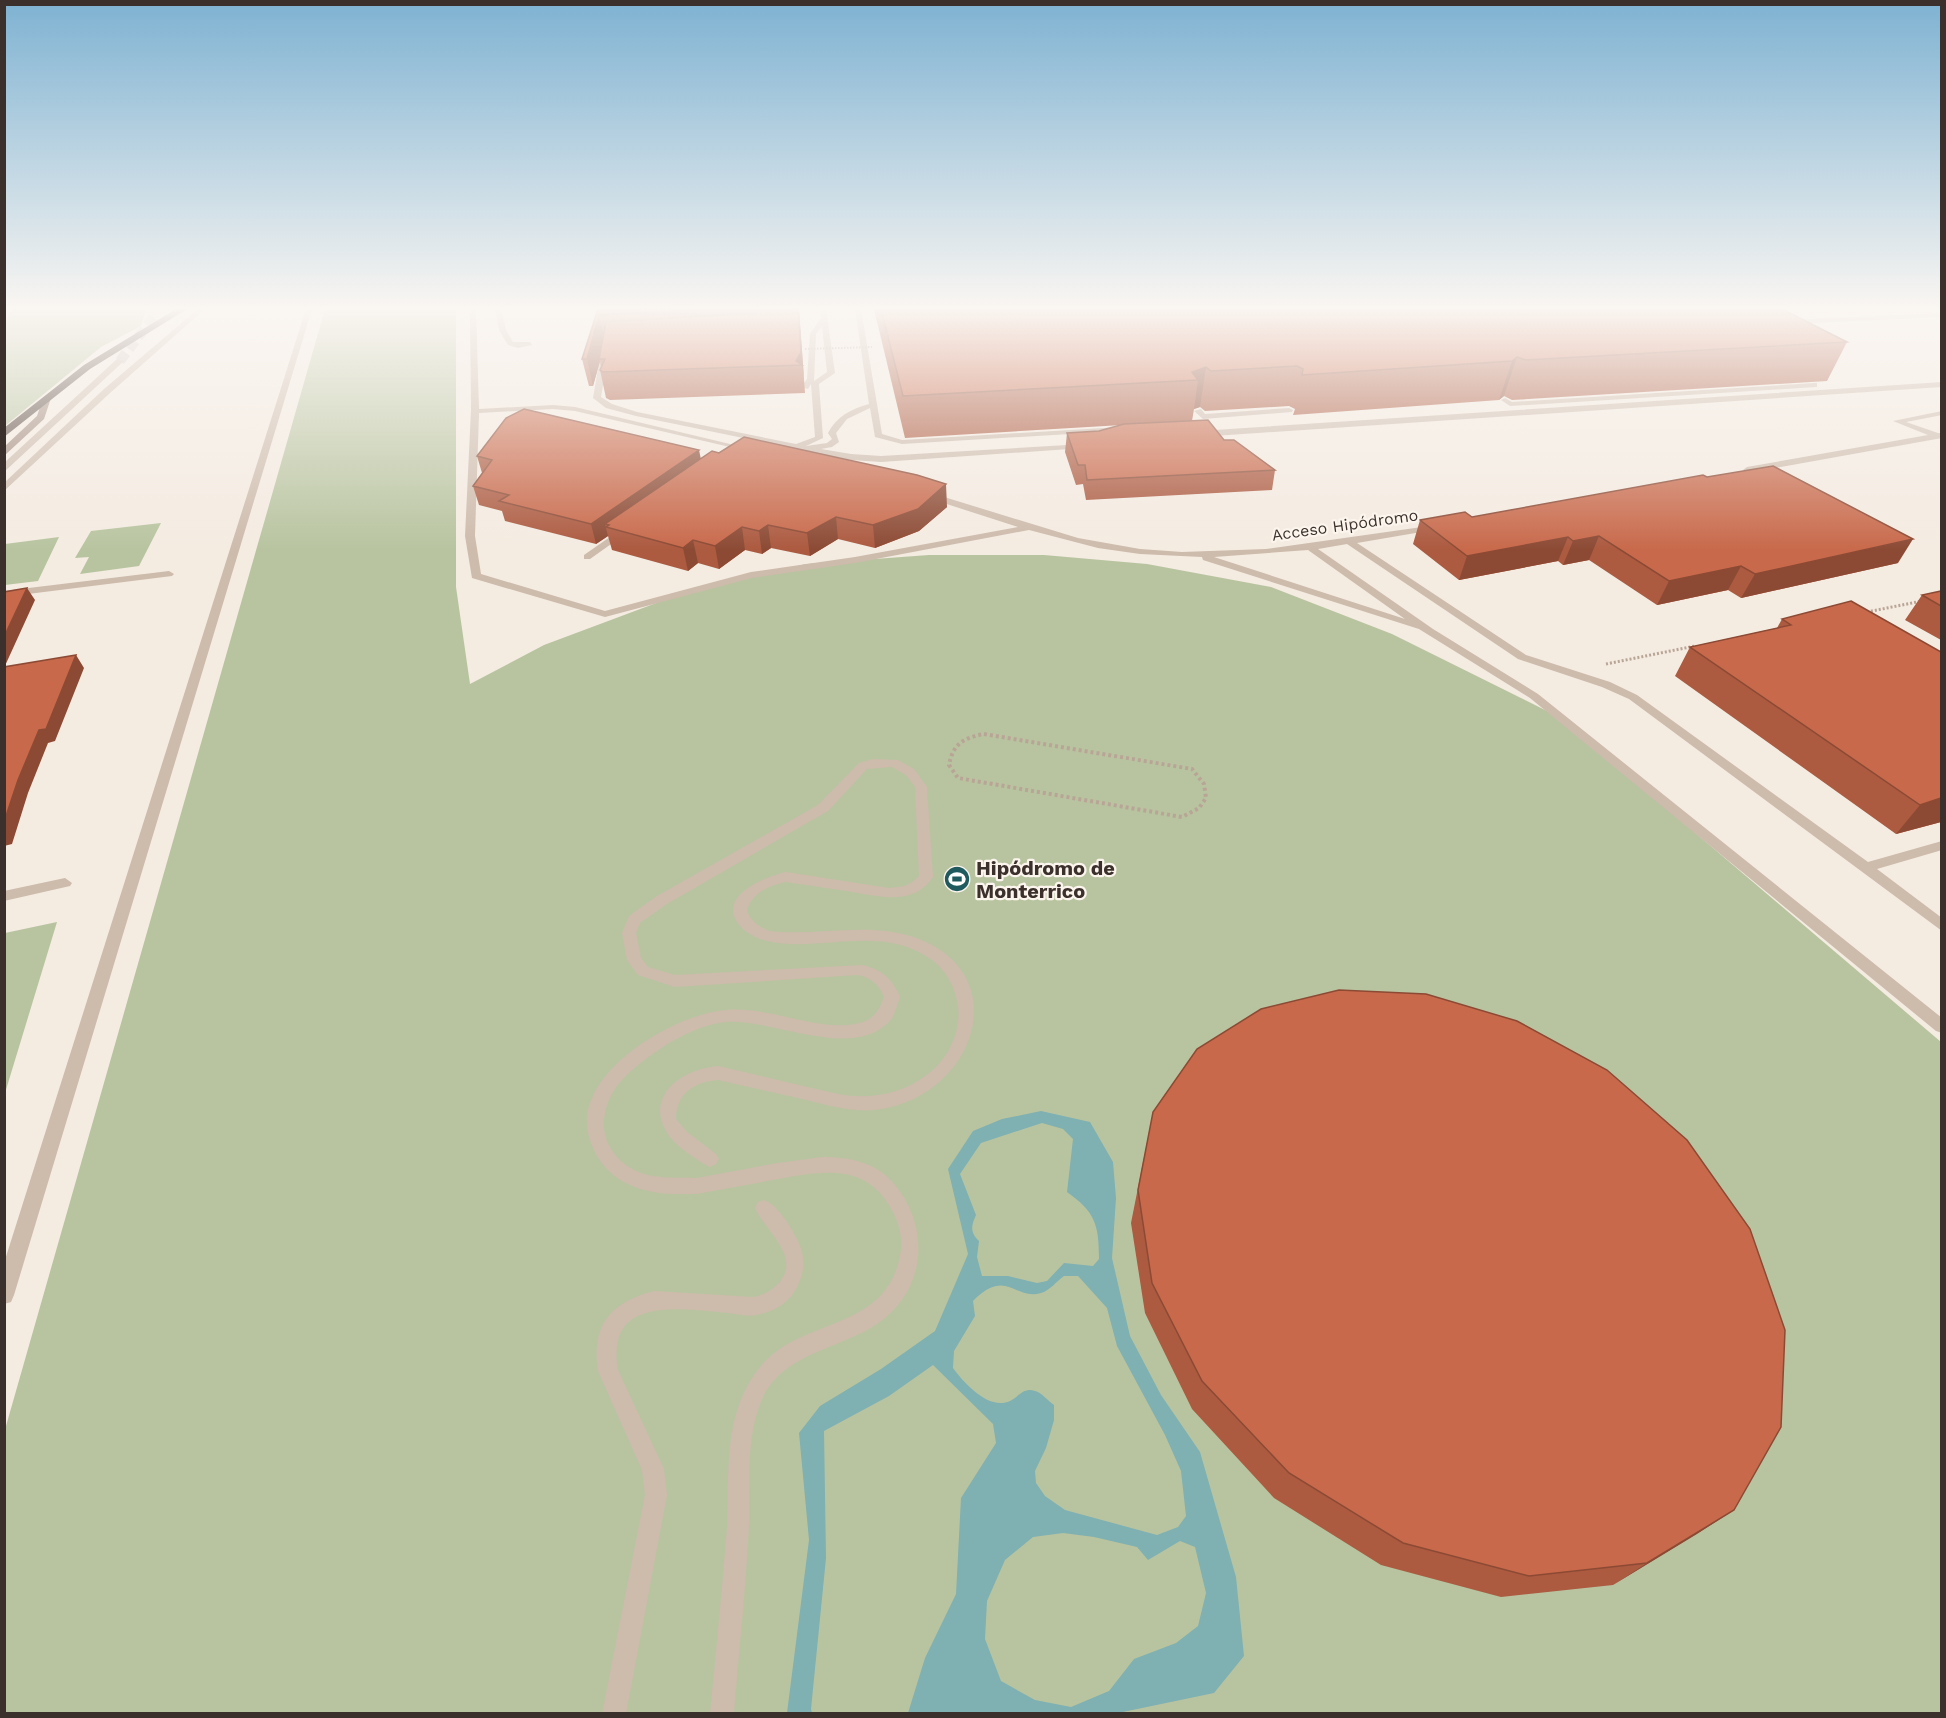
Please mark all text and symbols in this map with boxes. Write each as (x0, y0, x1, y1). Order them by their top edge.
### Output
street label: Acceso Hipódromo (1271, 505, 1419, 545)
place label: Hipódromo de Monterrico (976, 856, 1115, 903)
sports icon: Hipódromo de Monterrico (942, 864, 972, 894)

